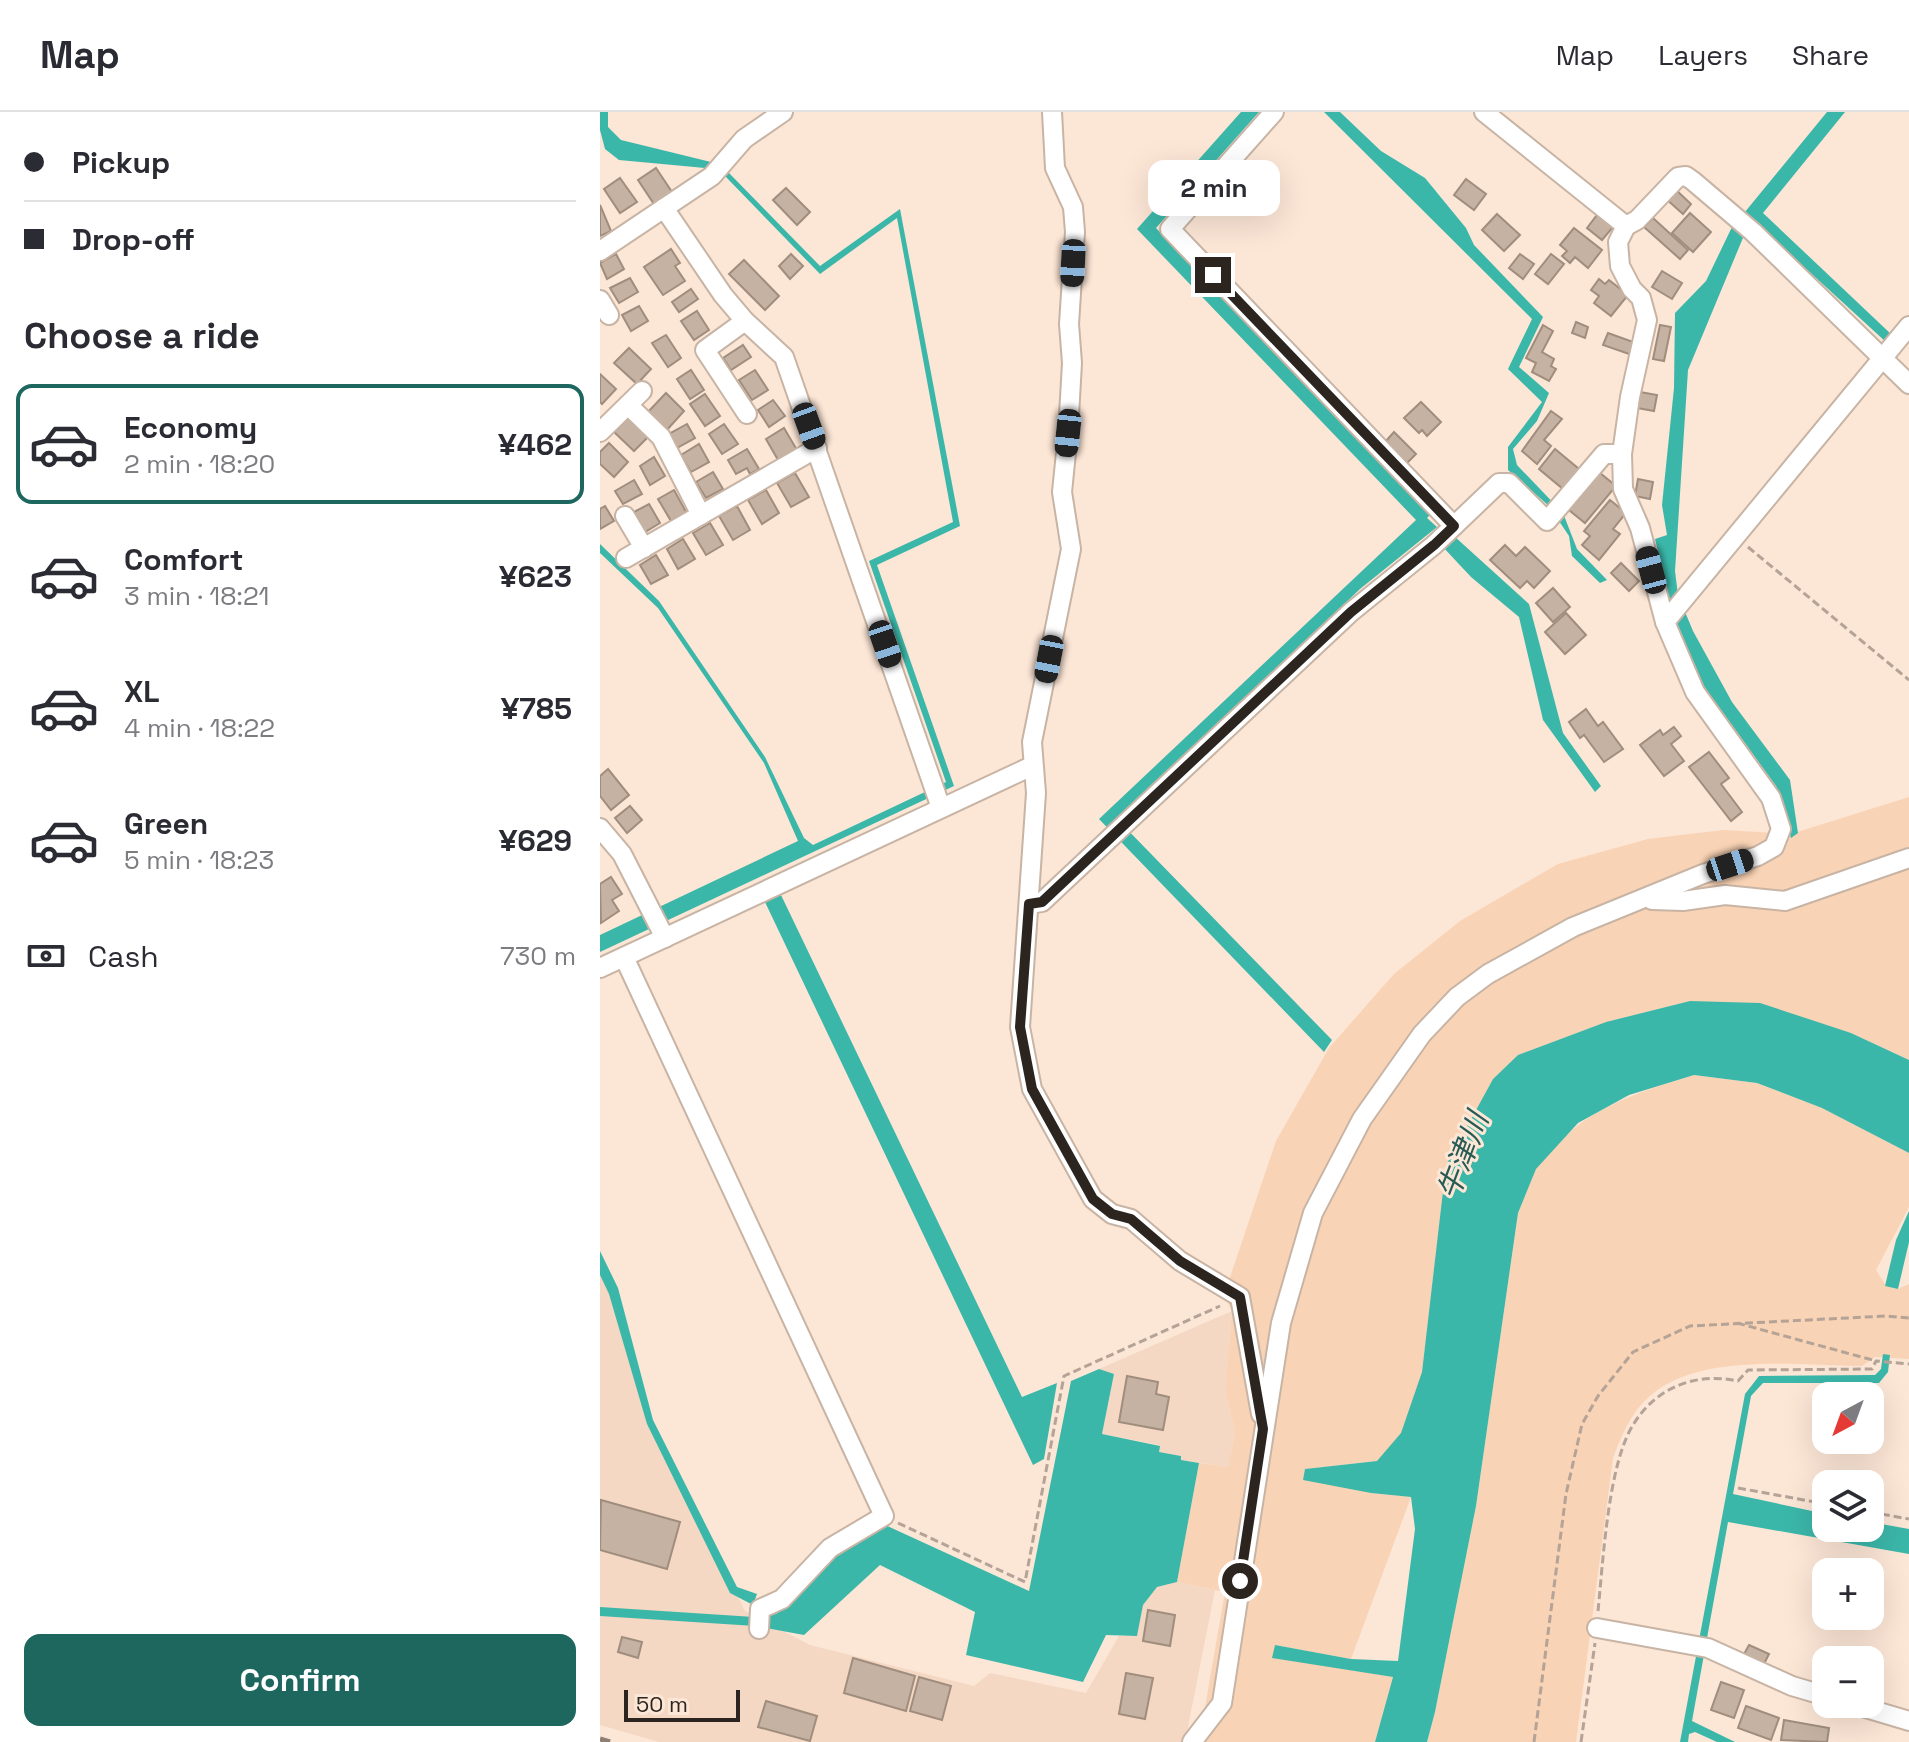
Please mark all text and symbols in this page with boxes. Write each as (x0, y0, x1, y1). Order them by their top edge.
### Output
text: Map (40, 31, 120, 79)
text: Map (1556, 37, 1614, 73)
text: Layers (1658, 37, 1748, 73)
text: Share (1792, 37, 1869, 73)
text: Pickup (72, 143, 170, 182)
callout: 2 min (1147, 159, 1279, 215)
text: 2 min (1180, 171, 1248, 205)
text: Drop-off (72, 220, 195, 259)
car (1060, 238, 1086, 288)
route end (1195, 257, 1231, 293)
text: Choose a ride (24, 313, 260, 359)
car (790, 399, 828, 453)
icon: car (28, 408, 100, 480)
text: Economy (124, 408, 257, 447)
car (1054, 408, 1082, 458)
text: ¥462 (498, 425, 572, 464)
text: 2 min · 18:20 (124, 447, 275, 481)
icon: car (28, 540, 100, 612)
text: Comfort (124, 540, 243, 579)
car (1633, 544, 1669, 596)
text: ¥623 (499, 557, 572, 596)
text: 3 min · 18:21 (124, 579, 269, 613)
car (866, 617, 904, 671)
car (1033, 633, 1065, 685)
icon: car (28, 672, 100, 744)
text: XL (124, 672, 160, 711)
text: ¥785 (501, 689, 572, 728)
text: 4 min · 18:22 (124, 711, 275, 745)
icon: car (28, 804, 100, 876)
text: Green (124, 804, 208, 843)
text: ¥629 (499, 821, 572, 860)
text: 5 min · 18:23 (124, 843, 274, 877)
car (1703, 846, 1757, 884)
icon: cash (24, 934, 68, 978)
text: Cash (88, 937, 159, 976)
text: 730 m (500, 939, 576, 973)
water label: 牛津川 (1428, 1104, 1498, 1205)
north arrow (1812, 1382, 1884, 1454)
map controls (1812, 1382, 1884, 1718)
button: layers (1812, 1470, 1884, 1542)
button: + (1812, 1558, 1884, 1630)
route start (1222, 1563, 1258, 1599)
button: Confirm (24, 1634, 576, 1726)
button: − (1812, 1646, 1884, 1718)
scale bar (624, 1686, 740, 1722)
text: 50 m (636, 1690, 688, 1718)

